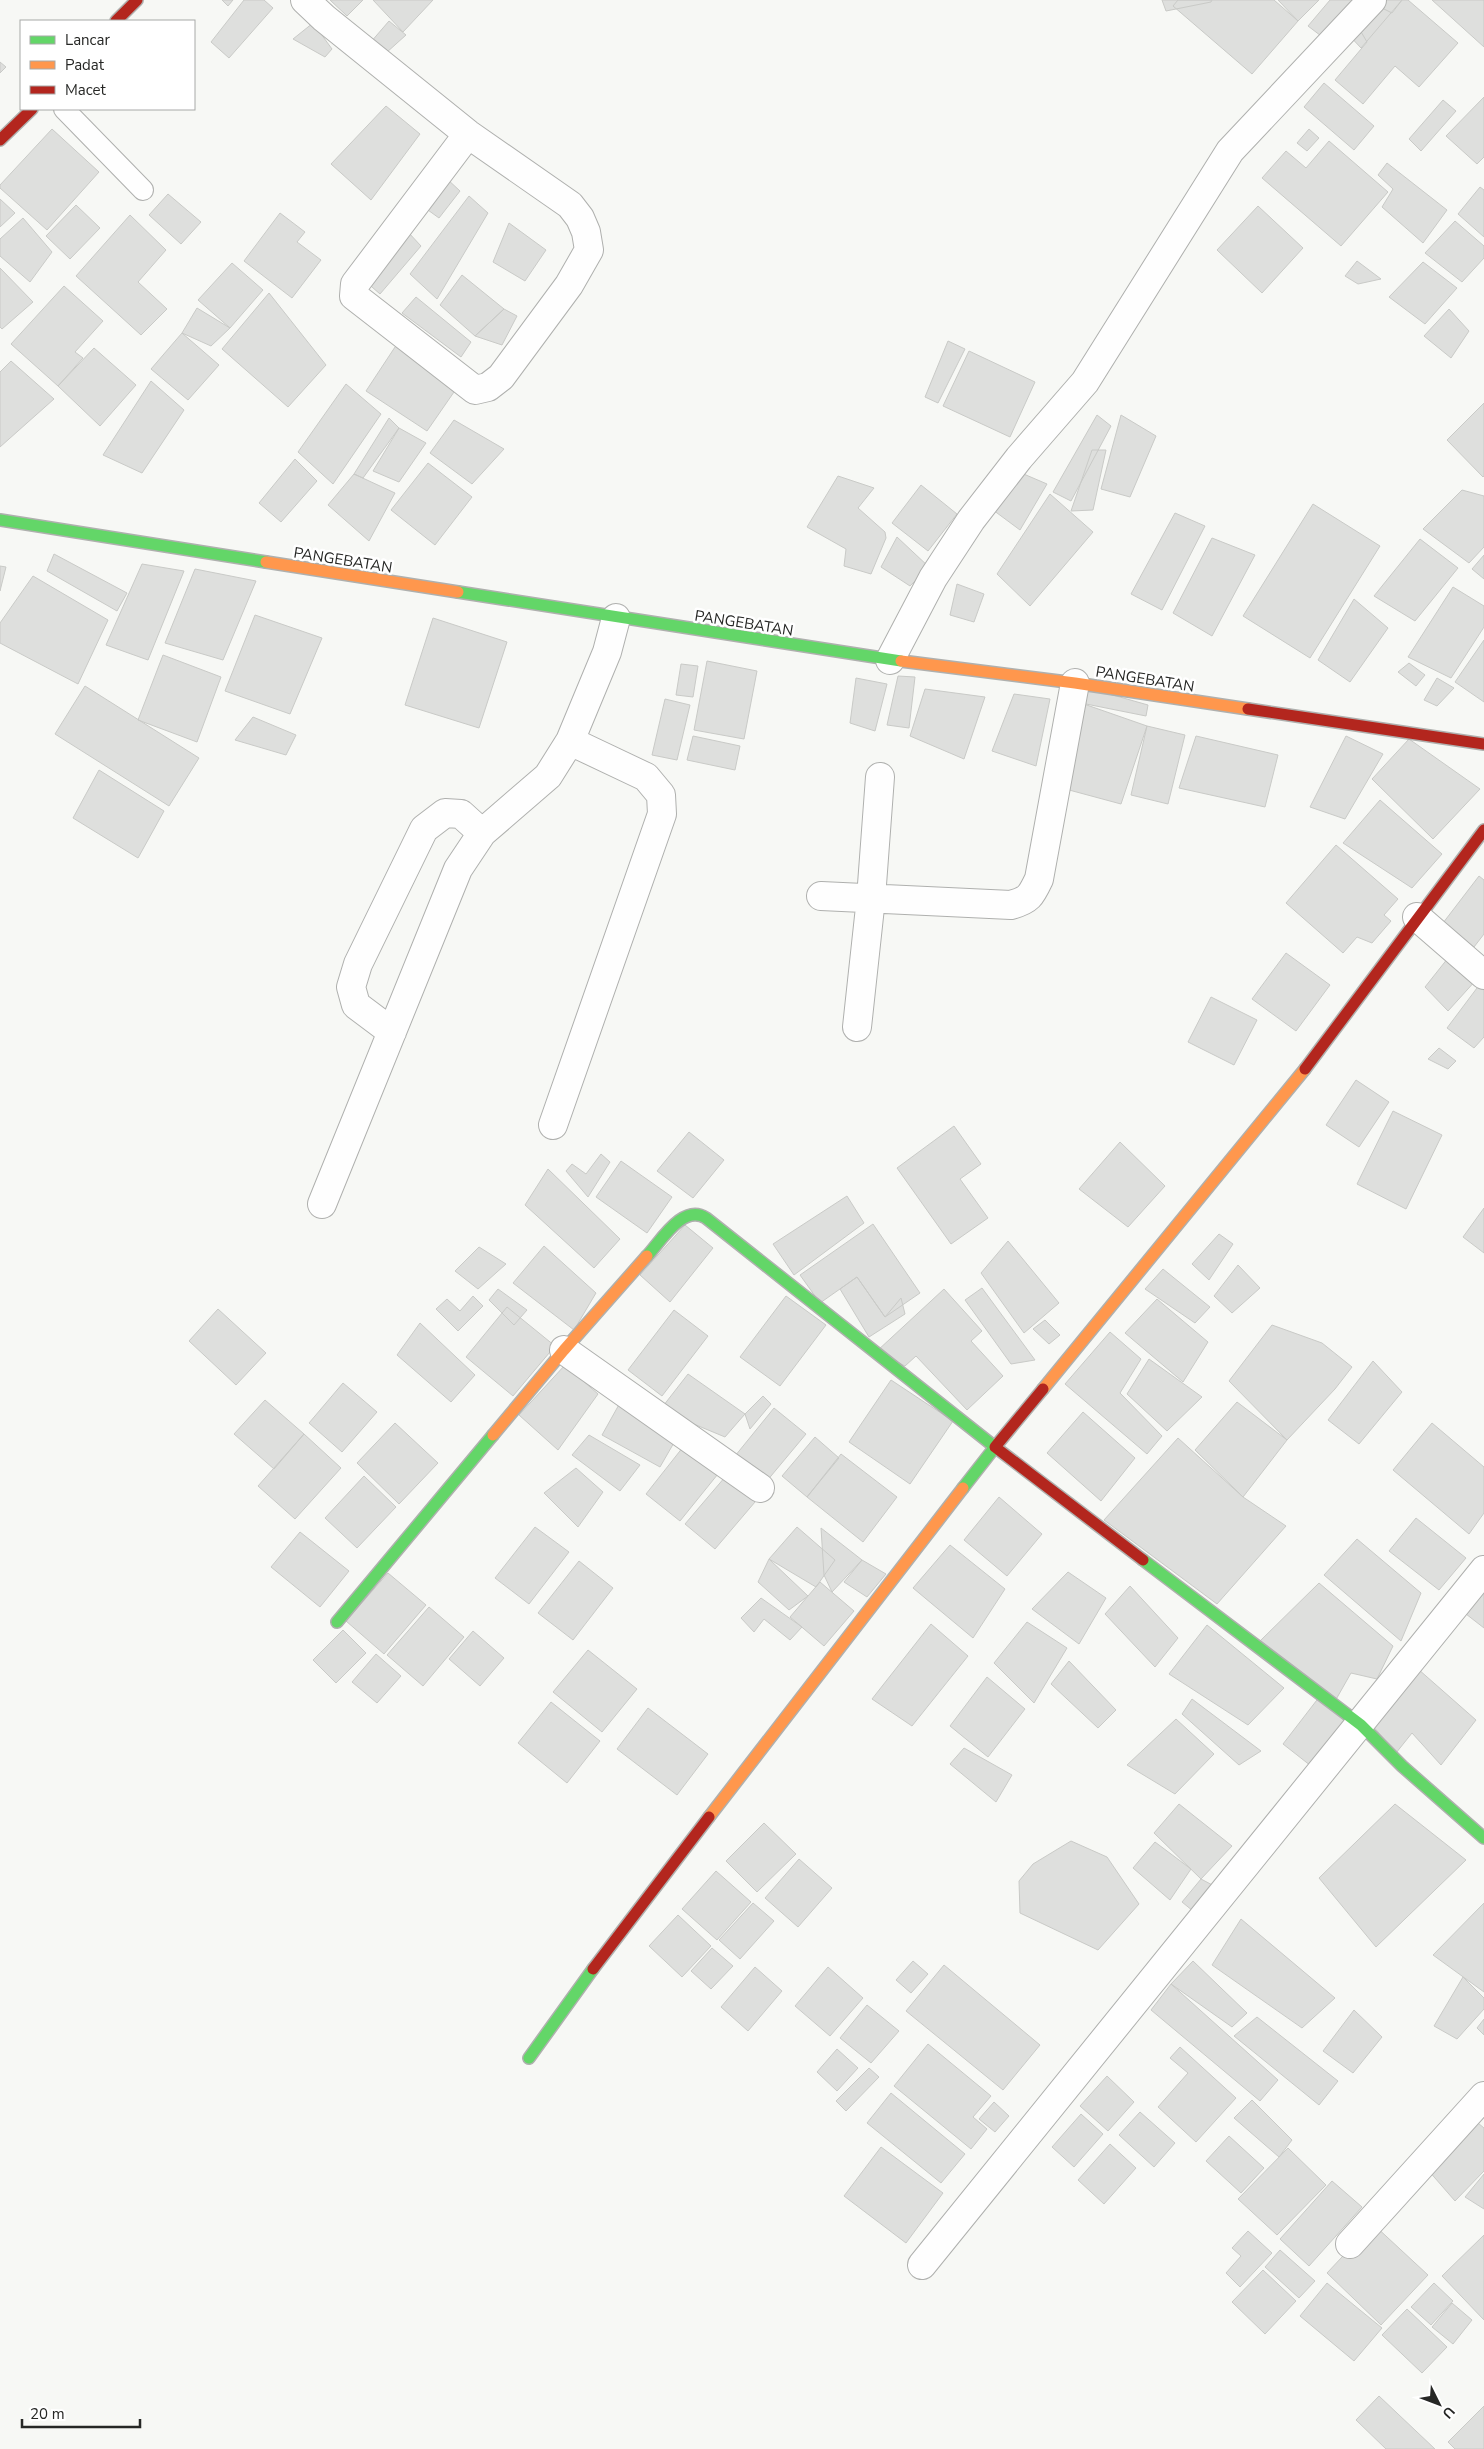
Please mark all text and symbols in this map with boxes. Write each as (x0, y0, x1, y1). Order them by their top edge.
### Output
legend (20, 20, 195, 110)
text: Lancar (65, 30, 110, 50)
text: Padat (65, 55, 105, 75)
text: Macet (65, 80, 107, 100)
street label: PANGEBATAN (292, 542, 394, 578)
street label: PANGEBATAN (693, 605, 795, 641)
street label: PANGEBATAN (1094, 661, 1196, 697)
north arrow (1414, 2379, 1464, 2429)
scale bar (22, 2396, 140, 2428)
text: U (1438, 2402, 1459, 2423)
text: 20 m (30, 2404, 65, 2424)

